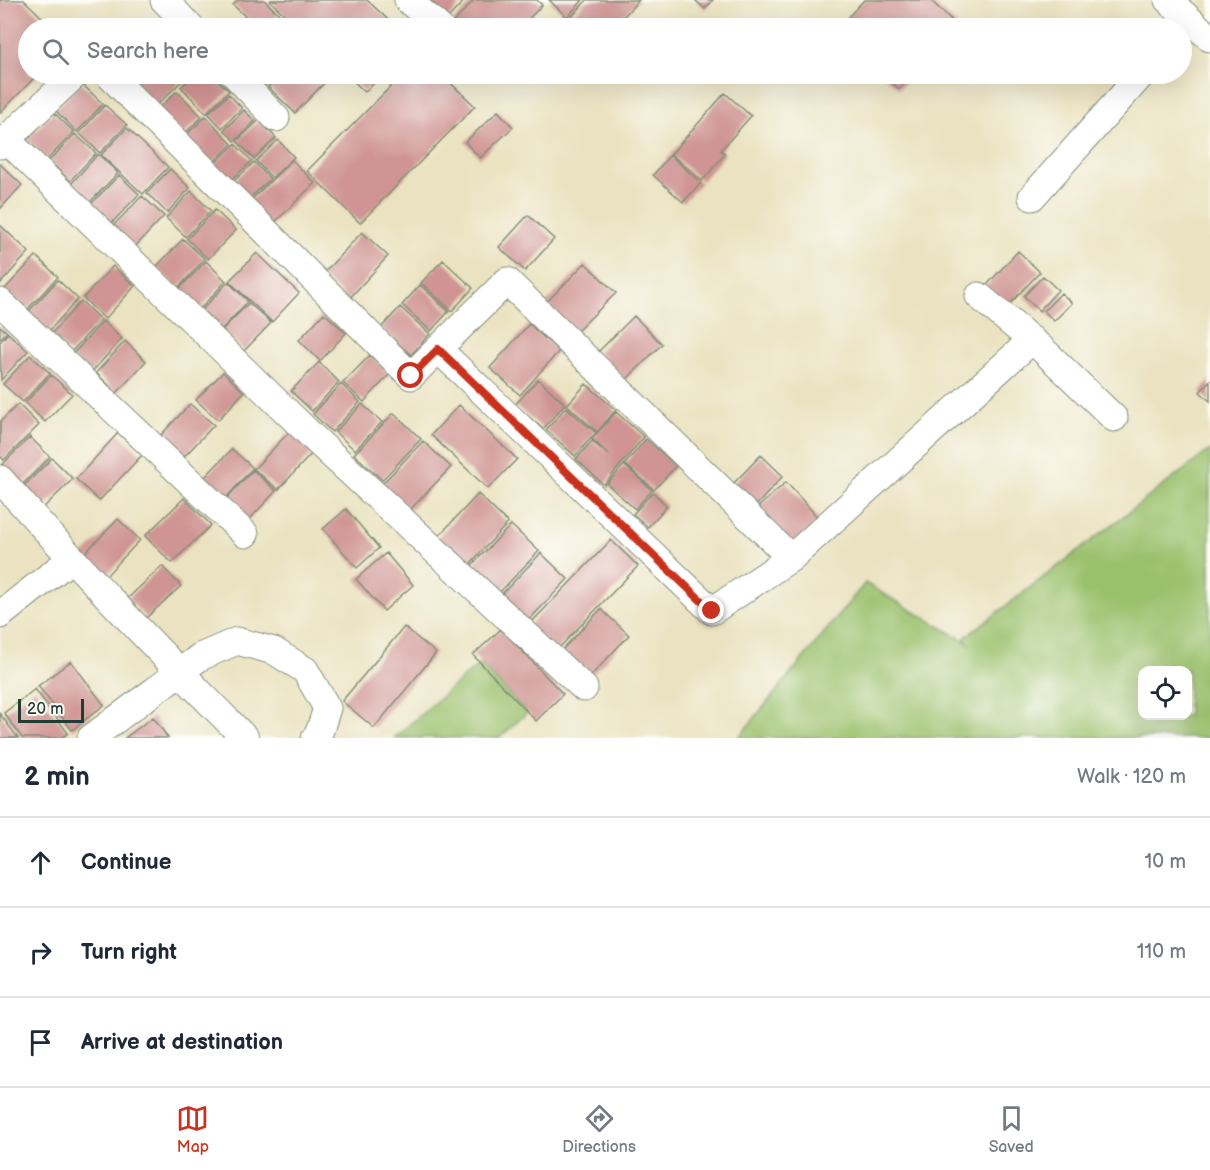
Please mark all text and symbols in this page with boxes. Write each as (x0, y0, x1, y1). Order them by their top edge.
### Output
search box (18, 18, 1192, 84)
icon: search (39, 35, 72, 68)
text: Search here (87, 38, 209, 65)
route start (397, 362, 423, 388)
route end (698, 597, 724, 623)
map controls (1138, 666, 1192, 720)
button: locate (1138, 666, 1192, 720)
scale bar (18, 696, 84, 724)
text: 20 m (27, 700, 63, 719)
text: 2 min (24, 762, 90, 793)
text: Walk · 120 m (1077, 765, 1186, 789)
icon: ahead (24, 846, 57, 879)
text: Continue (81, 849, 171, 876)
text: 10 m (1145, 850, 1186, 874)
icon: right (24, 936, 57, 969)
text: Turn right (81, 939, 177, 966)
text: 110 m (1137, 940, 1186, 964)
icon: arrive (24, 1026, 57, 1059)
text: Arrive at destination (81, 1029, 283, 1056)
tab: Map (176, 1102, 209, 1157)
tab: Directions (562, 1102, 636, 1157)
tab: Saved (989, 1102, 1034, 1157)

